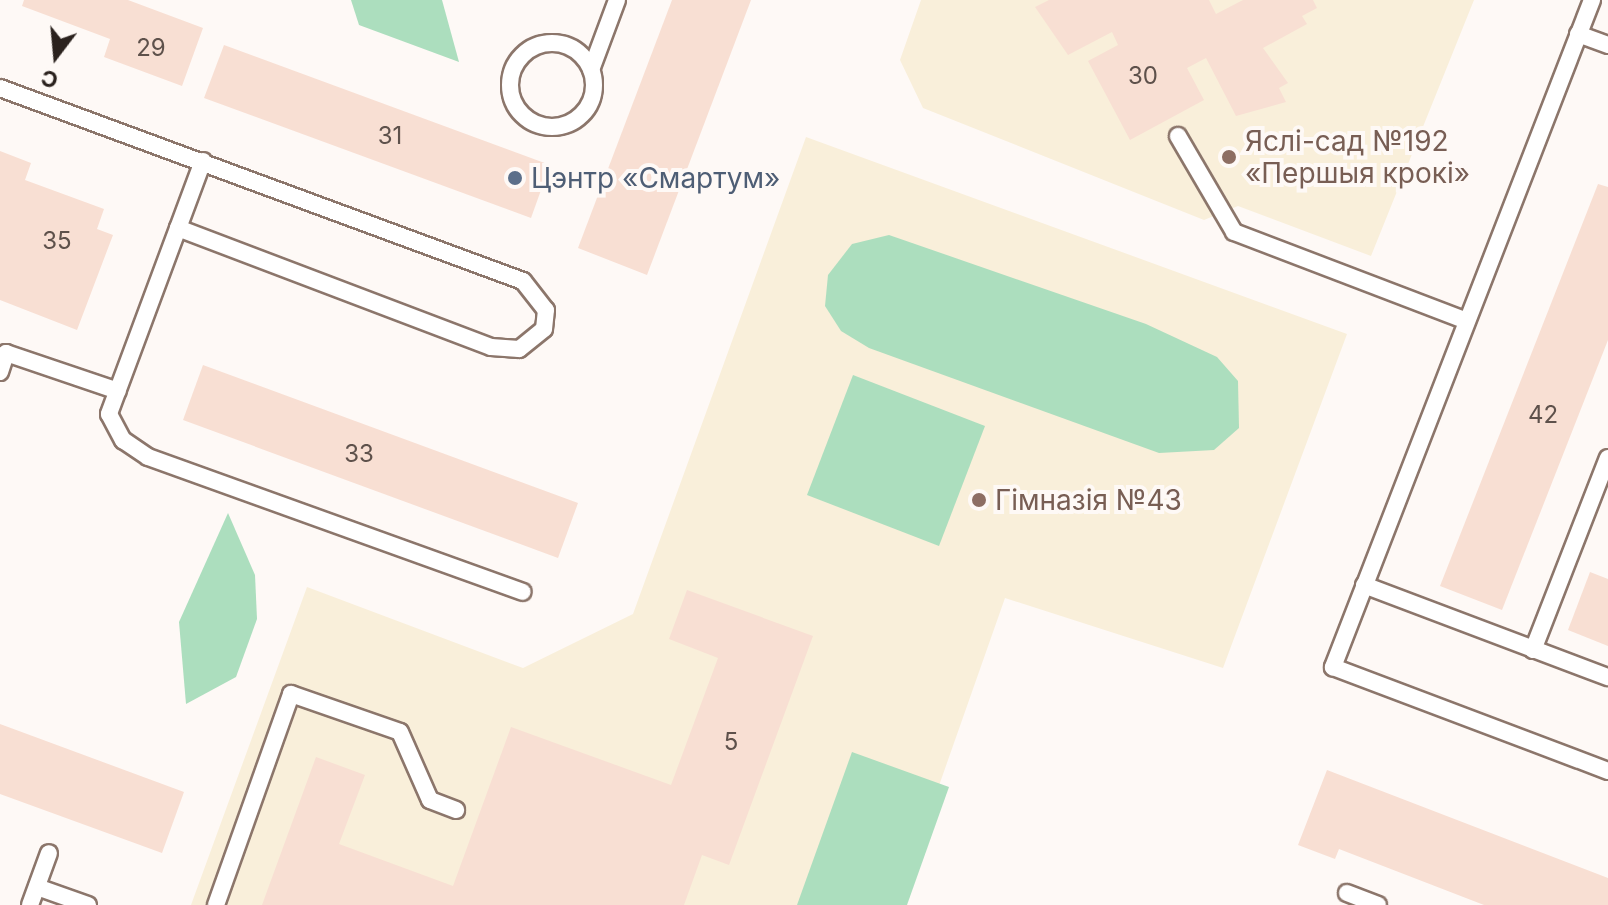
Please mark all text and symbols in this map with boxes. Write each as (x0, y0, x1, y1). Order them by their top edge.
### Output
north arrow (16, 16, 96, 96)
house number: 29 (136, 34, 166, 62)
house number: 30 (1128, 62, 1158, 90)
text: С (38, 64, 61, 94)
house number: 31 (378, 122, 402, 150)
place label: Яслі-сад №192 «Першыя крокі» (1245, 124, 1470, 190)
marker: Яслі-сад №192 «Першыя крокі» (1220, 148, 1238, 166)
place label: Цэнтр «Смартум» (531, 161, 780, 195)
marker: Цэнтр «Смартум» (506, 169, 524, 187)
house number: 35 (42, 227, 72, 255)
house number: 42 (1528, 401, 1558, 429)
house number: 33 (344, 440, 374, 468)
place label: Гімназія №43 (995, 483, 1182, 517)
marker: Гімназія №43 (970, 491, 988, 509)
house number: 5 (724, 728, 738, 756)

